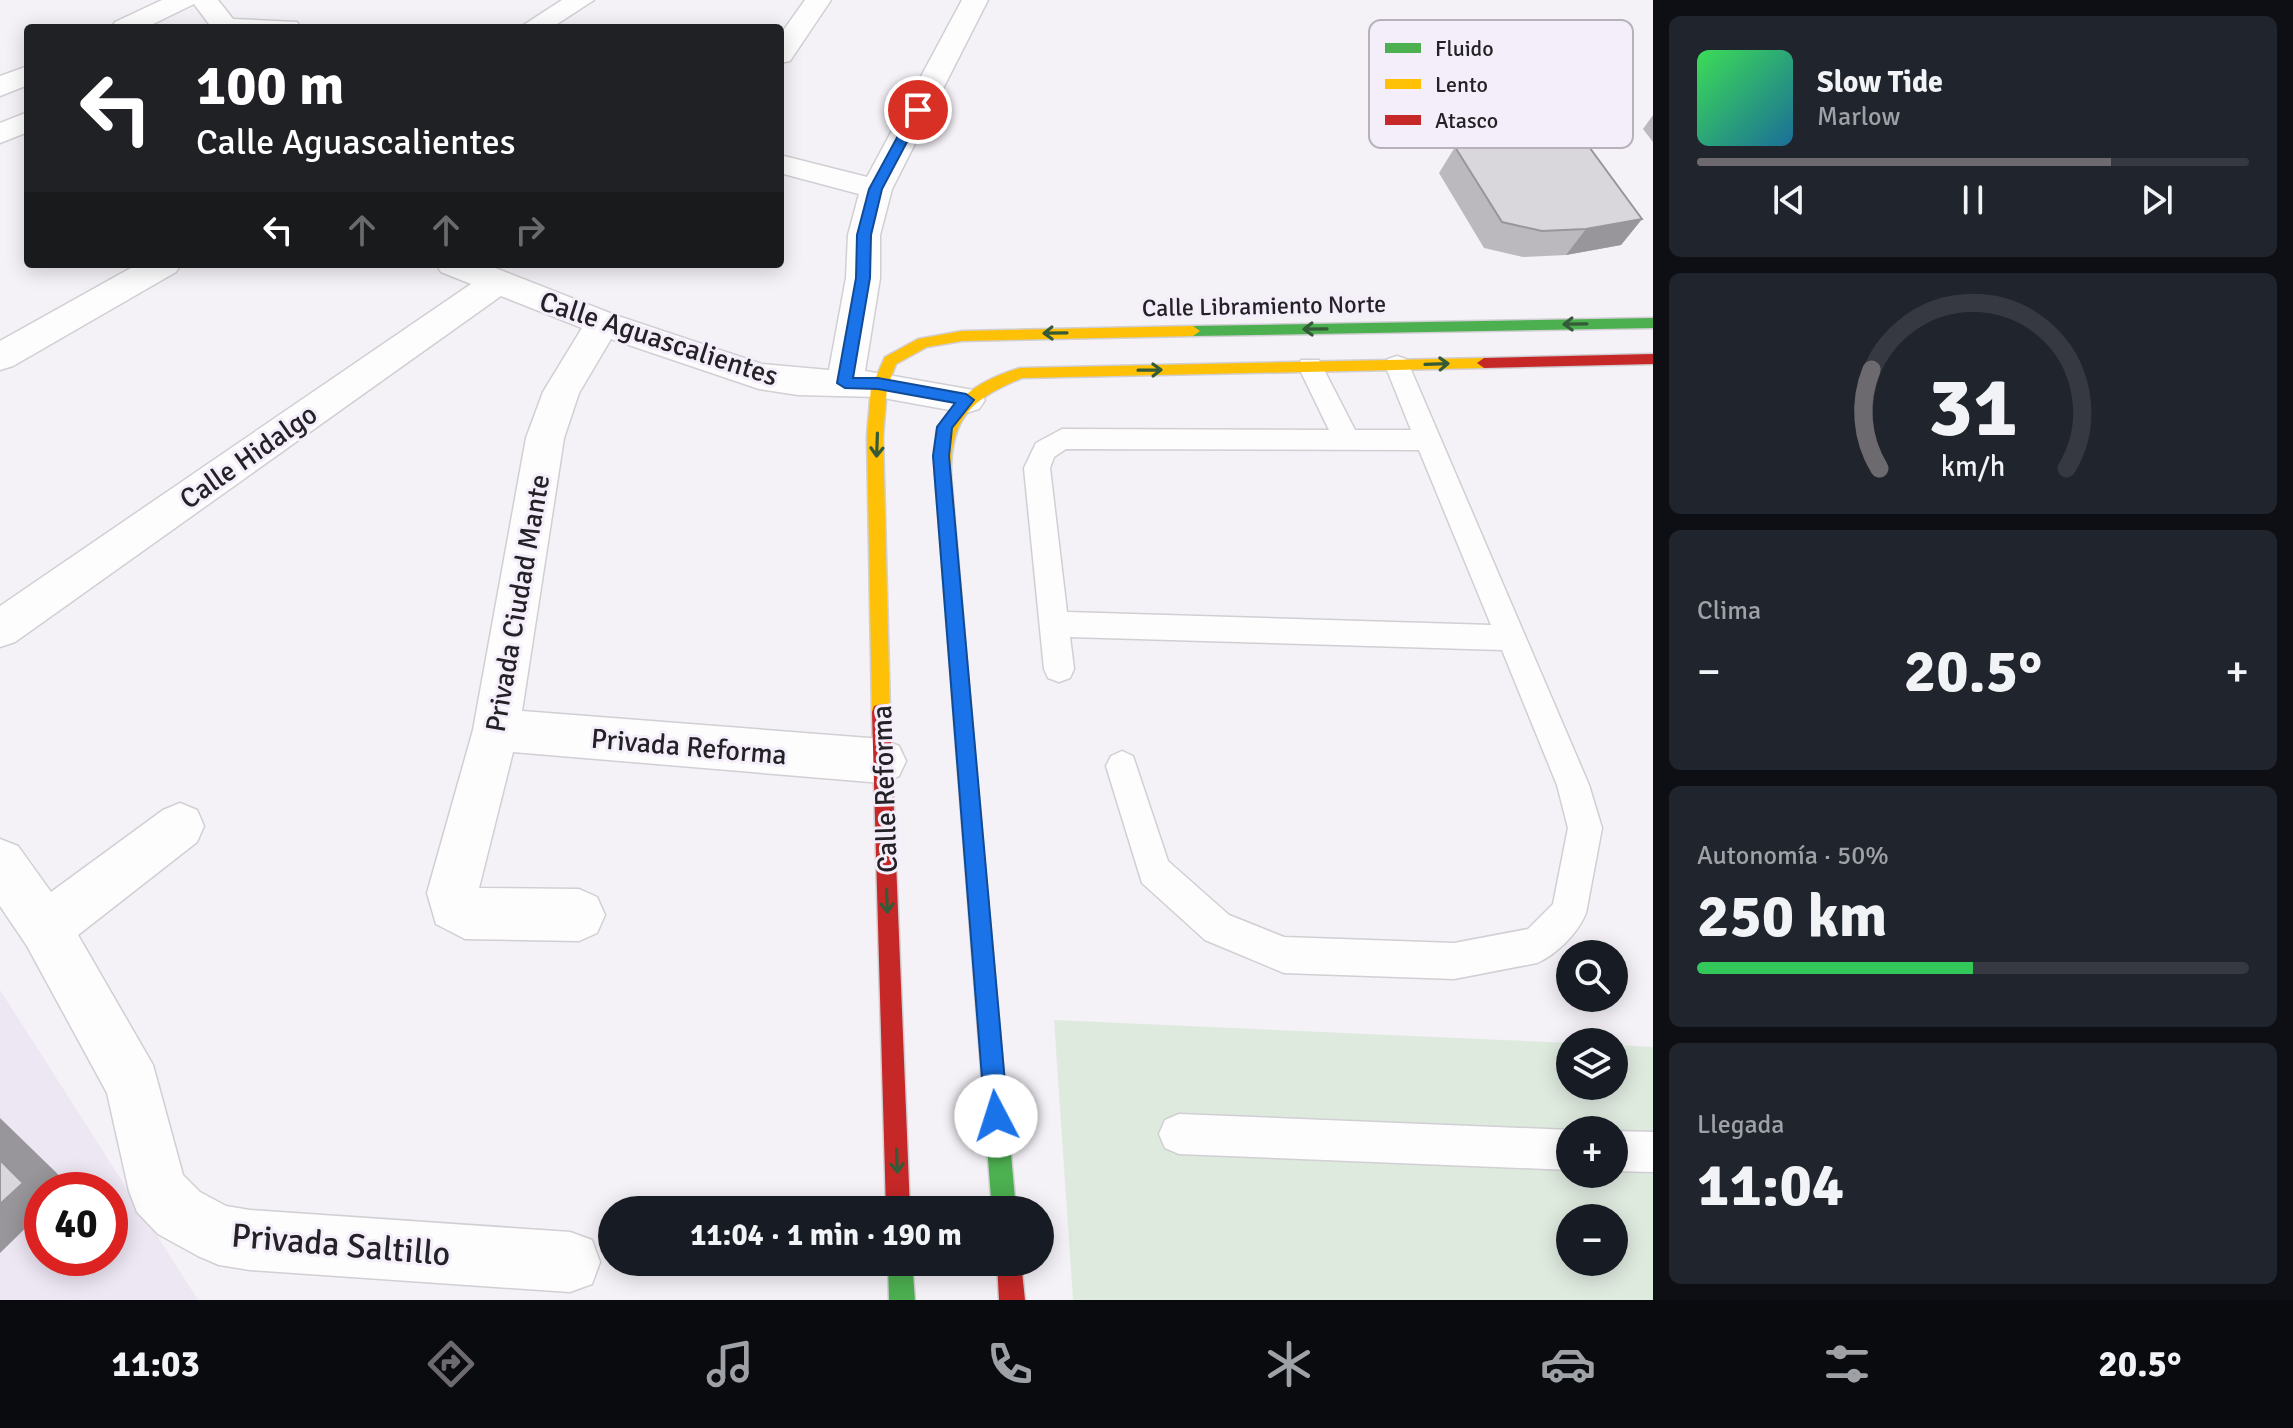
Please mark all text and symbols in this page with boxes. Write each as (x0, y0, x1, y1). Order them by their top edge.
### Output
legend (1369, 20, 1633, 148)
text: Fluido (1435, 35, 1494, 62)
text: 100 m (196, 51, 344, 120)
icon: left (64, 56, 168, 160)
text: Slow Tide (1817, 64, 1943, 101)
text: Lento (1435, 71, 1488, 98)
pin (884, 76, 952, 144)
icon: arrive (896, 88, 940, 132)
text: Marlow (1817, 101, 1900, 133)
text: Atasco (1435, 107, 1498, 134)
text: Calle Aguascalientes (196, 120, 516, 165)
icon: previous (1767, 178, 1811, 222)
icon: pause (1951, 178, 1995, 222)
icon: next (2135, 178, 2179, 222)
icon: left (256, 208, 300, 252)
icon: ahead (340, 208, 384, 252)
icon: ahead (424, 208, 468, 252)
icon: right (508, 208, 552, 252)
street label: Calle Aguascalientes (535, 284, 782, 394)
street label: Calle Libramiento Norte (1142, 289, 1386, 323)
one-way arrow (1562, 317, 1589, 332)
one-way arrow (1302, 321, 1329, 337)
one-way arrow (1042, 326, 1069, 341)
one-way arrow (1423, 356, 1450, 371)
text: 31 (1928, 357, 2018, 459)
one-way arrow (1136, 362, 1163, 378)
street label: Calle Hidalgo (173, 397, 324, 517)
one-way arrow (869, 431, 884, 458)
text: km/h (1941, 449, 2005, 484)
street label: Privada Ciudad Mante (479, 472, 557, 735)
text: Clima (1697, 595, 1761, 627)
text: 20.5° (1904, 635, 2042, 709)
text: − (1697, 645, 1721, 699)
text: + (2225, 645, 2249, 699)
street label: Calle Reforma (865, 704, 905, 873)
street label: Privada Reforma (590, 721, 788, 772)
text: Autonomía · 50% (1697, 840, 1889, 872)
text: 250 km (1697, 880, 1887, 954)
one-way arrow (880, 887, 895, 914)
map controls (1556, 940, 1628, 1276)
button: search (1556, 940, 1628, 1012)
button: layers (1556, 1028, 1628, 1100)
position arrow (954, 1074, 1038, 1158)
text: Llegada (1697, 1109, 1784, 1141)
button: + (1556, 1116, 1628, 1188)
one-way arrow (889, 1147, 904, 1174)
text: 11:04 (1697, 1149, 1844, 1223)
speed limit sign: 40 (24, 1172, 128, 1276)
button: − (1556, 1204, 1628, 1276)
street label: Privada Saltillo (230, 1214, 452, 1275)
text: 11:04 · 1 min · 190 m (690, 1217, 962, 1254)
icon: directions (423, 1336, 479, 1392)
icon: music (702, 1336, 758, 1392)
icon: phone (982, 1336, 1038, 1392)
icon: climate (1261, 1336, 1317, 1392)
icon: car (1540, 1336, 1596, 1392)
icon: filters (1819, 1336, 1875, 1392)
text: 11:03 (112, 1342, 200, 1387)
text: 20.5° (2098, 1342, 2181, 1387)

